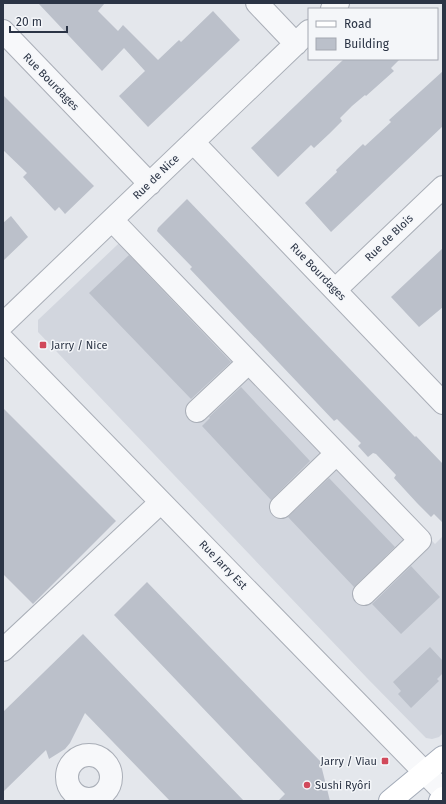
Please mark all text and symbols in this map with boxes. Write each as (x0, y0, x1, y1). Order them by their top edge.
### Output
scale bar (10, 8, 67, 34)
legend (308, 8, 438, 60)
text: 20 m (16, 15, 42, 29)
text: Road (344, 17, 372, 31)
text: Building (344, 37, 390, 51)
street label: Rue Bourdages (20, 51, 82, 113)
street label: Rue de Nice (130, 152, 182, 202)
street label: Rue de Blois (362, 212, 416, 264)
street label: Rue Bourdages (287, 241, 349, 303)
place label: Jarry / Nice (51, 339, 107, 352)
marker: Jarry / Nice (38, 340, 48, 350)
street label: Rue Jarry Est (196, 538, 250, 592)
place label: Jarry / Viau (321, 755, 377, 768)
marker: Jarry / Viau (380, 756, 390, 766)
place label: Sushi Ryôri (315, 779, 371, 792)
marker: Sushi Ryôri (302, 780, 312, 790)

